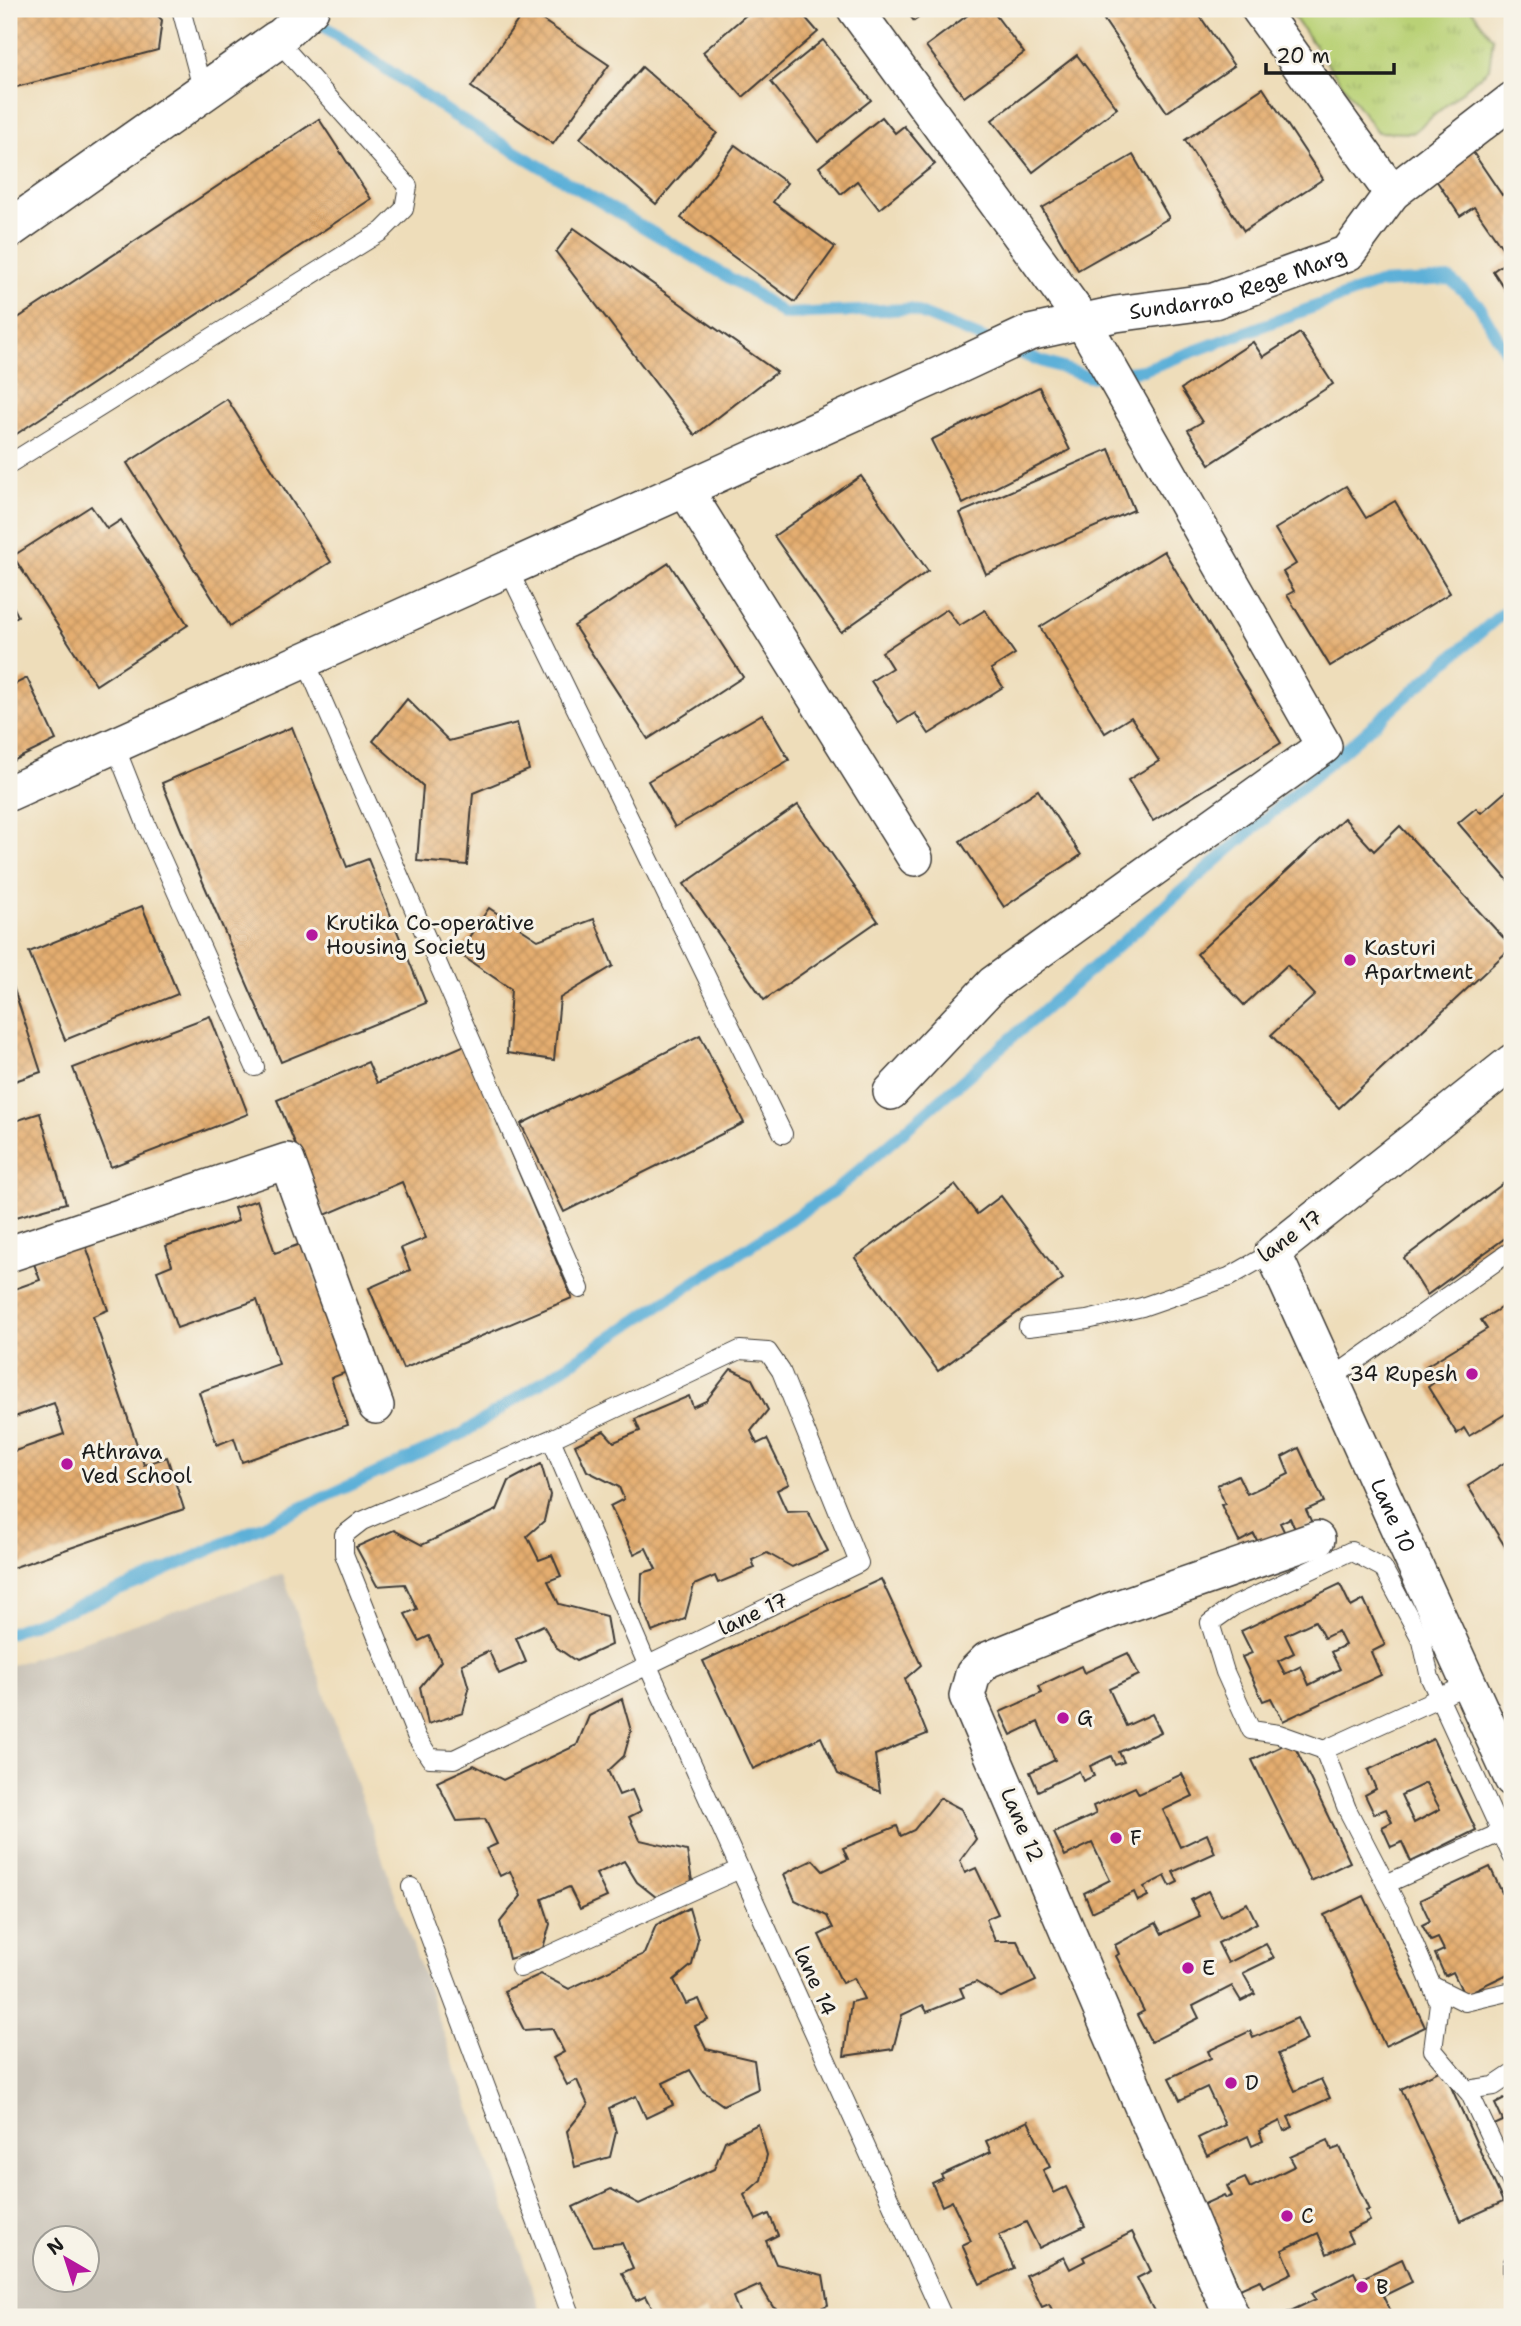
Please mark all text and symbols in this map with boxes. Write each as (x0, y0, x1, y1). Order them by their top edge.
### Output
scale bar (1266, 32, 1393, 76)
text: 20 m (1276, 42, 1330, 70)
street label: Sundarrao Rege Marg (1128, 241, 1350, 326)
place label: Krutika Co-operative Housing Society (326, 909, 535, 961)
marker: Krutika Co-operative Housing Society (304, 927, 320, 943)
place label: Kasturi Apartment (1364, 934, 1474, 986)
marker: Kasturi Apartment (1342, 952, 1358, 968)
street label: lane 17 (1252, 1203, 1328, 1269)
place label: 34 Rupesh (1349, 1360, 1458, 1388)
marker: 34 Rupesh (1464, 1366, 1480, 1382)
place label: Athrava Ved School (81, 1438, 192, 1490)
marker: Athrava Ved School (59, 1456, 75, 1472)
street label: Lane 10 (1364, 1474, 1422, 1558)
street label: lane 17 (714, 1586, 792, 1642)
place label: G (1077, 1704, 1093, 1732)
marker: G (1055, 1710, 1071, 1726)
street label: Lane 12 (994, 1783, 1050, 1867)
place label: F (1130, 1824, 1142, 1852)
marker: F (1108, 1830, 1124, 1846)
street label: lane 14 (787, 1942, 843, 2020)
place label: E (1202, 1954, 1215, 1982)
marker: E (1180, 1960, 1196, 1976)
place label: D (1245, 2069, 1259, 2097)
marker: D (1223, 2075, 1239, 2091)
place label: C (1301, 2202, 1314, 2230)
marker: C (1279, 2208, 1295, 2224)
north arrow (32, 2224, 102, 2294)
text: N (42, 2232, 69, 2261)
place label: B (1376, 2273, 1388, 2301)
marker: B (1354, 2279, 1370, 2295)

